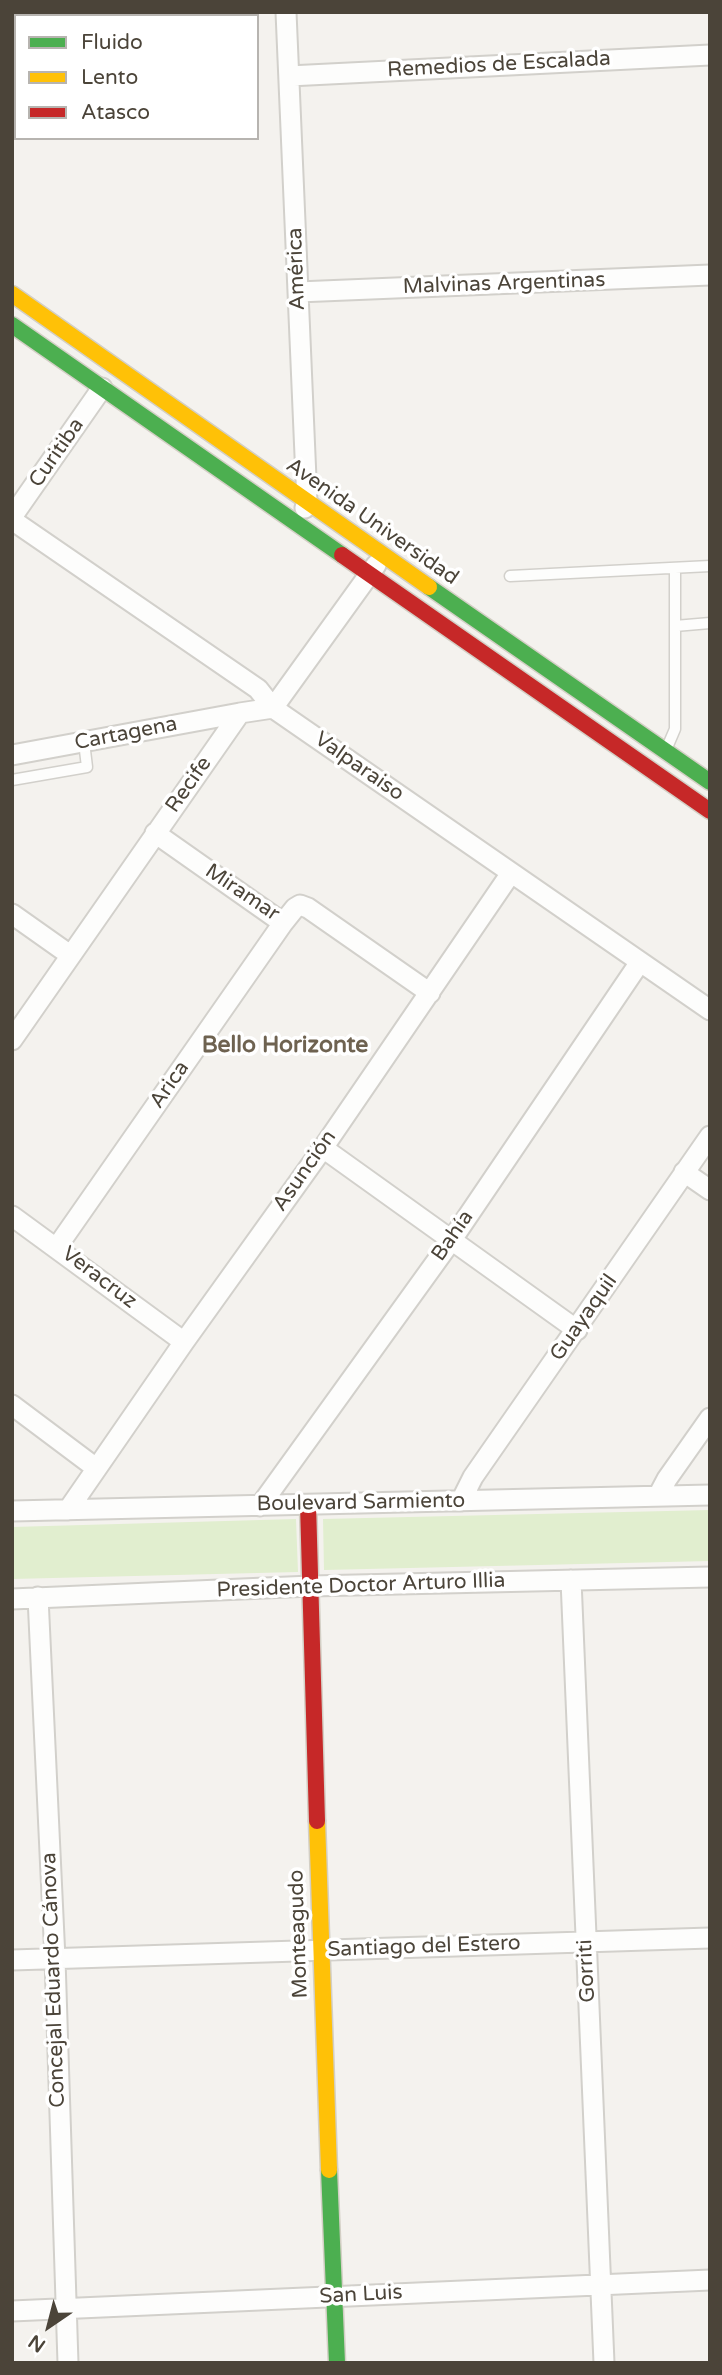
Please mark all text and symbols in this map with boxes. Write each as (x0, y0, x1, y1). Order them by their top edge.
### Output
legend (14, 14, 259, 140)
text: Fluido (81, 30, 143, 55)
street label: Remedios de Escalada (387, 47, 611, 83)
text: Lento (81, 65, 138, 90)
text: Atasco (81, 100, 150, 125)
street label: América (283, 227, 311, 311)
street label: Malvinas Argentinas (402, 268, 606, 300)
street label: Curitiba (24, 414, 90, 492)
street label: Avenida Universidad (281, 453, 463, 591)
street label: Cartagena (73, 712, 179, 756)
street label: Valparaiso (309, 727, 409, 807)
street label: Recife (161, 752, 217, 818)
street label: Miramar (200, 859, 284, 927)
district label: Bello Horizonte (202, 1032, 368, 1060)
street label: Arica (145, 1057, 195, 1113)
street label: Asunción (268, 1126, 342, 1216)
street label: Bahía (427, 1206, 479, 1266)
street label: Veracruz (56, 1242, 142, 1314)
street label: Guayaquil (545, 1270, 623, 1366)
street label: Boulevard Sarmiento (256, 1489, 466, 1517)
street label: Presidente Doctor Arturo Illia (216, 1568, 506, 1604)
street label: Concejal Eduardo Cánova (37, 1852, 71, 2108)
street label: Monteagudo (284, 1869, 314, 1999)
street label: Santiago del Estero (327, 1931, 521, 1963)
street label: Gorriti (573, 1939, 601, 2003)
street label: San Luis (319, 2280, 403, 2310)
north arrow (14, 2291, 84, 2361)
text: N (24, 2330, 50, 2357)

